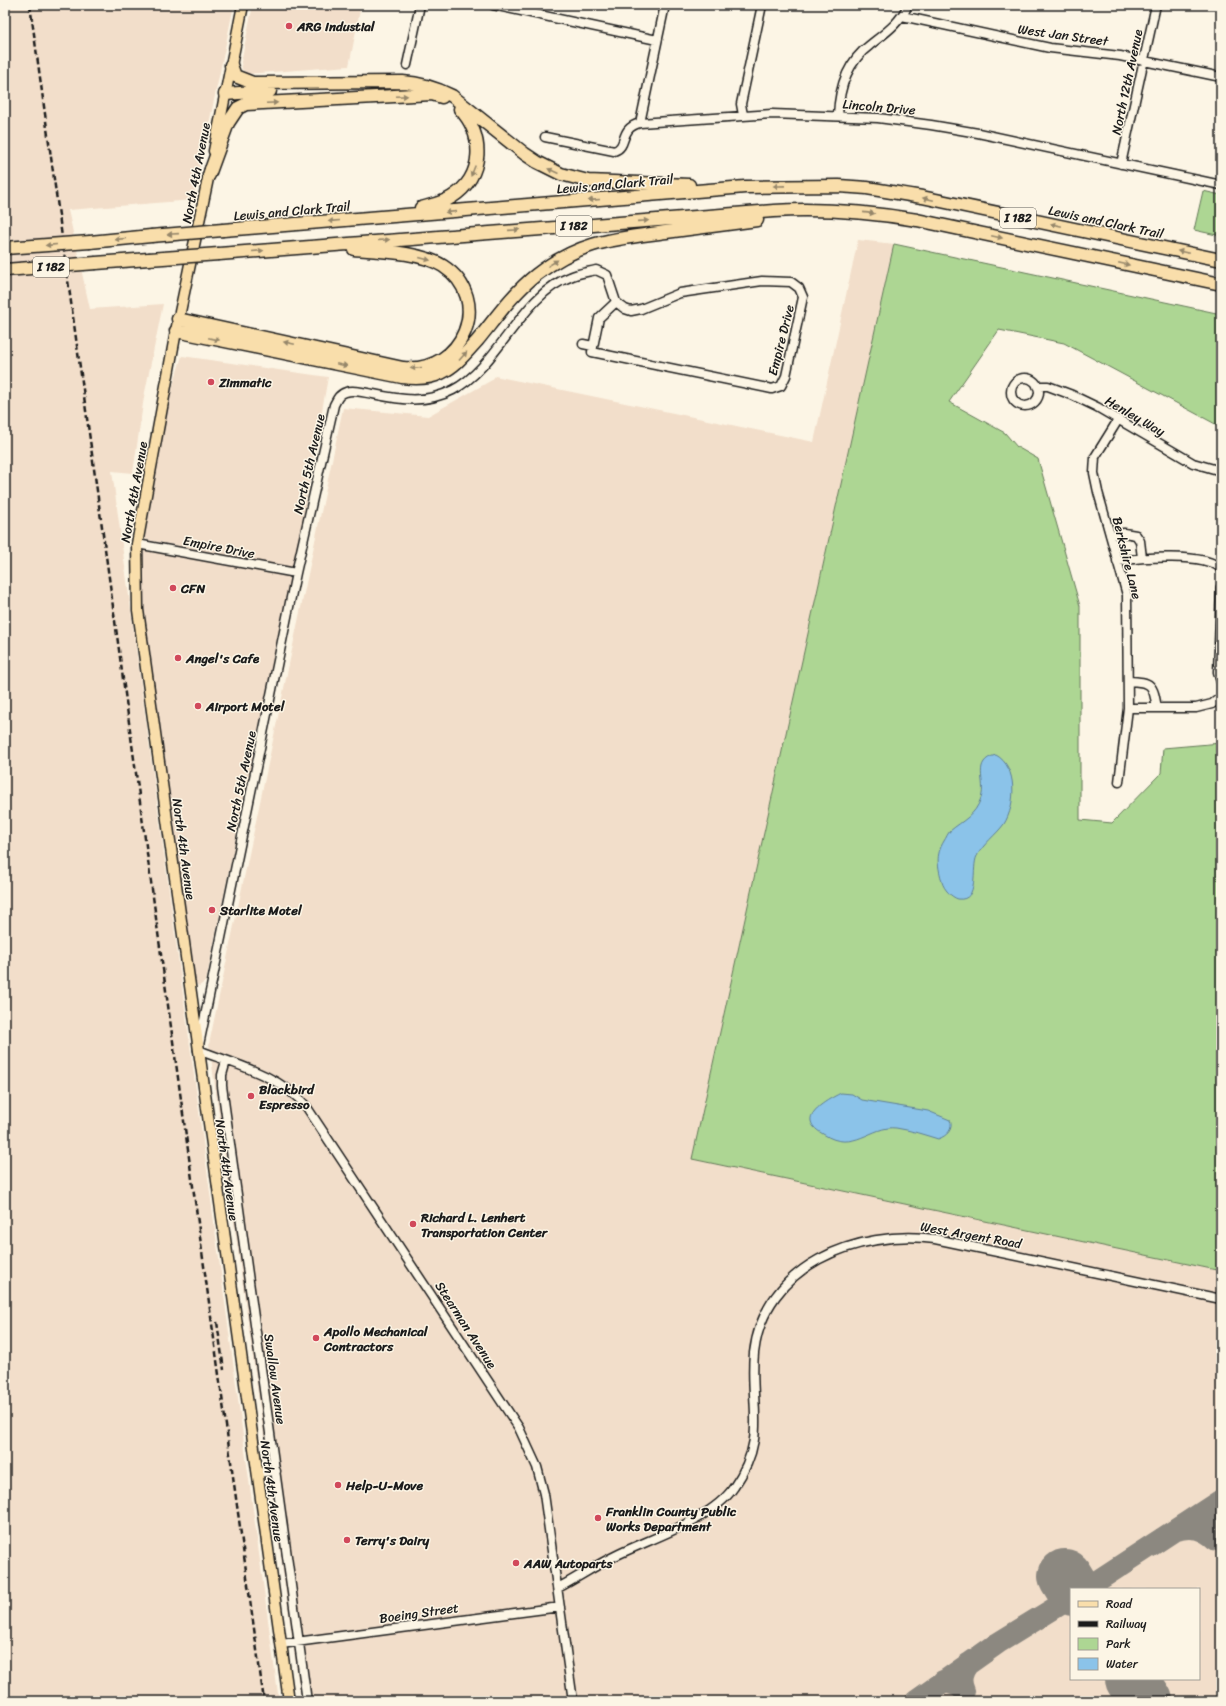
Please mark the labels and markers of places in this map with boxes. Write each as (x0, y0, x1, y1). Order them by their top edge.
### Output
place label: ARG Industial (296, 15, 376, 38)
marker: ARG Industial (284, 21, 294, 31)
place label: Zimmatic (218, 371, 272, 394)
marker: Zimmatic (206, 377, 216, 387)
place label: CFN (180, 577, 206, 600)
marker: CFN (168, 583, 178, 593)
place label: Angel's Cafe (185, 647, 260, 670)
marker: Angel's Cafe (173, 653, 183, 663)
place label: Airport Motel (205, 695, 286, 718)
marker: Airport Motel (193, 701, 203, 711)
place label: Starlite Motel (219, 899, 303, 922)
marker: Starlite Motel (207, 905, 217, 915)
place label: Blackbird Espresso (259, 1078, 315, 1116)
marker: Blackbird Espresso (246, 1091, 256, 1101)
place label: Richard L. Lenhert Transportation Center (420, 1206, 549, 1244)
marker: Richard L. Lenhert Transportation Center (408, 1219, 418, 1229)
place label: Apollo Mechanical Contractors (323, 1320, 429, 1358)
marker: Apollo Mechanical Contractors (311, 1333, 321, 1343)
place label: Help-U-Move (345, 1474, 423, 1497)
marker: Help-U-Move (333, 1480, 343, 1490)
place label: Franklin County Public Works Department (605, 1500, 737, 1538)
marker: Franklin County Public Works Department (593, 1513, 603, 1523)
place label: Terry's Dairy (355, 1529, 430, 1552)
marker: Terry's Dairy (342, 1535, 352, 1545)
place label: AAW Autoparts (523, 1552, 613, 1575)
marker: AAW Autoparts (511, 1558, 521, 1568)

